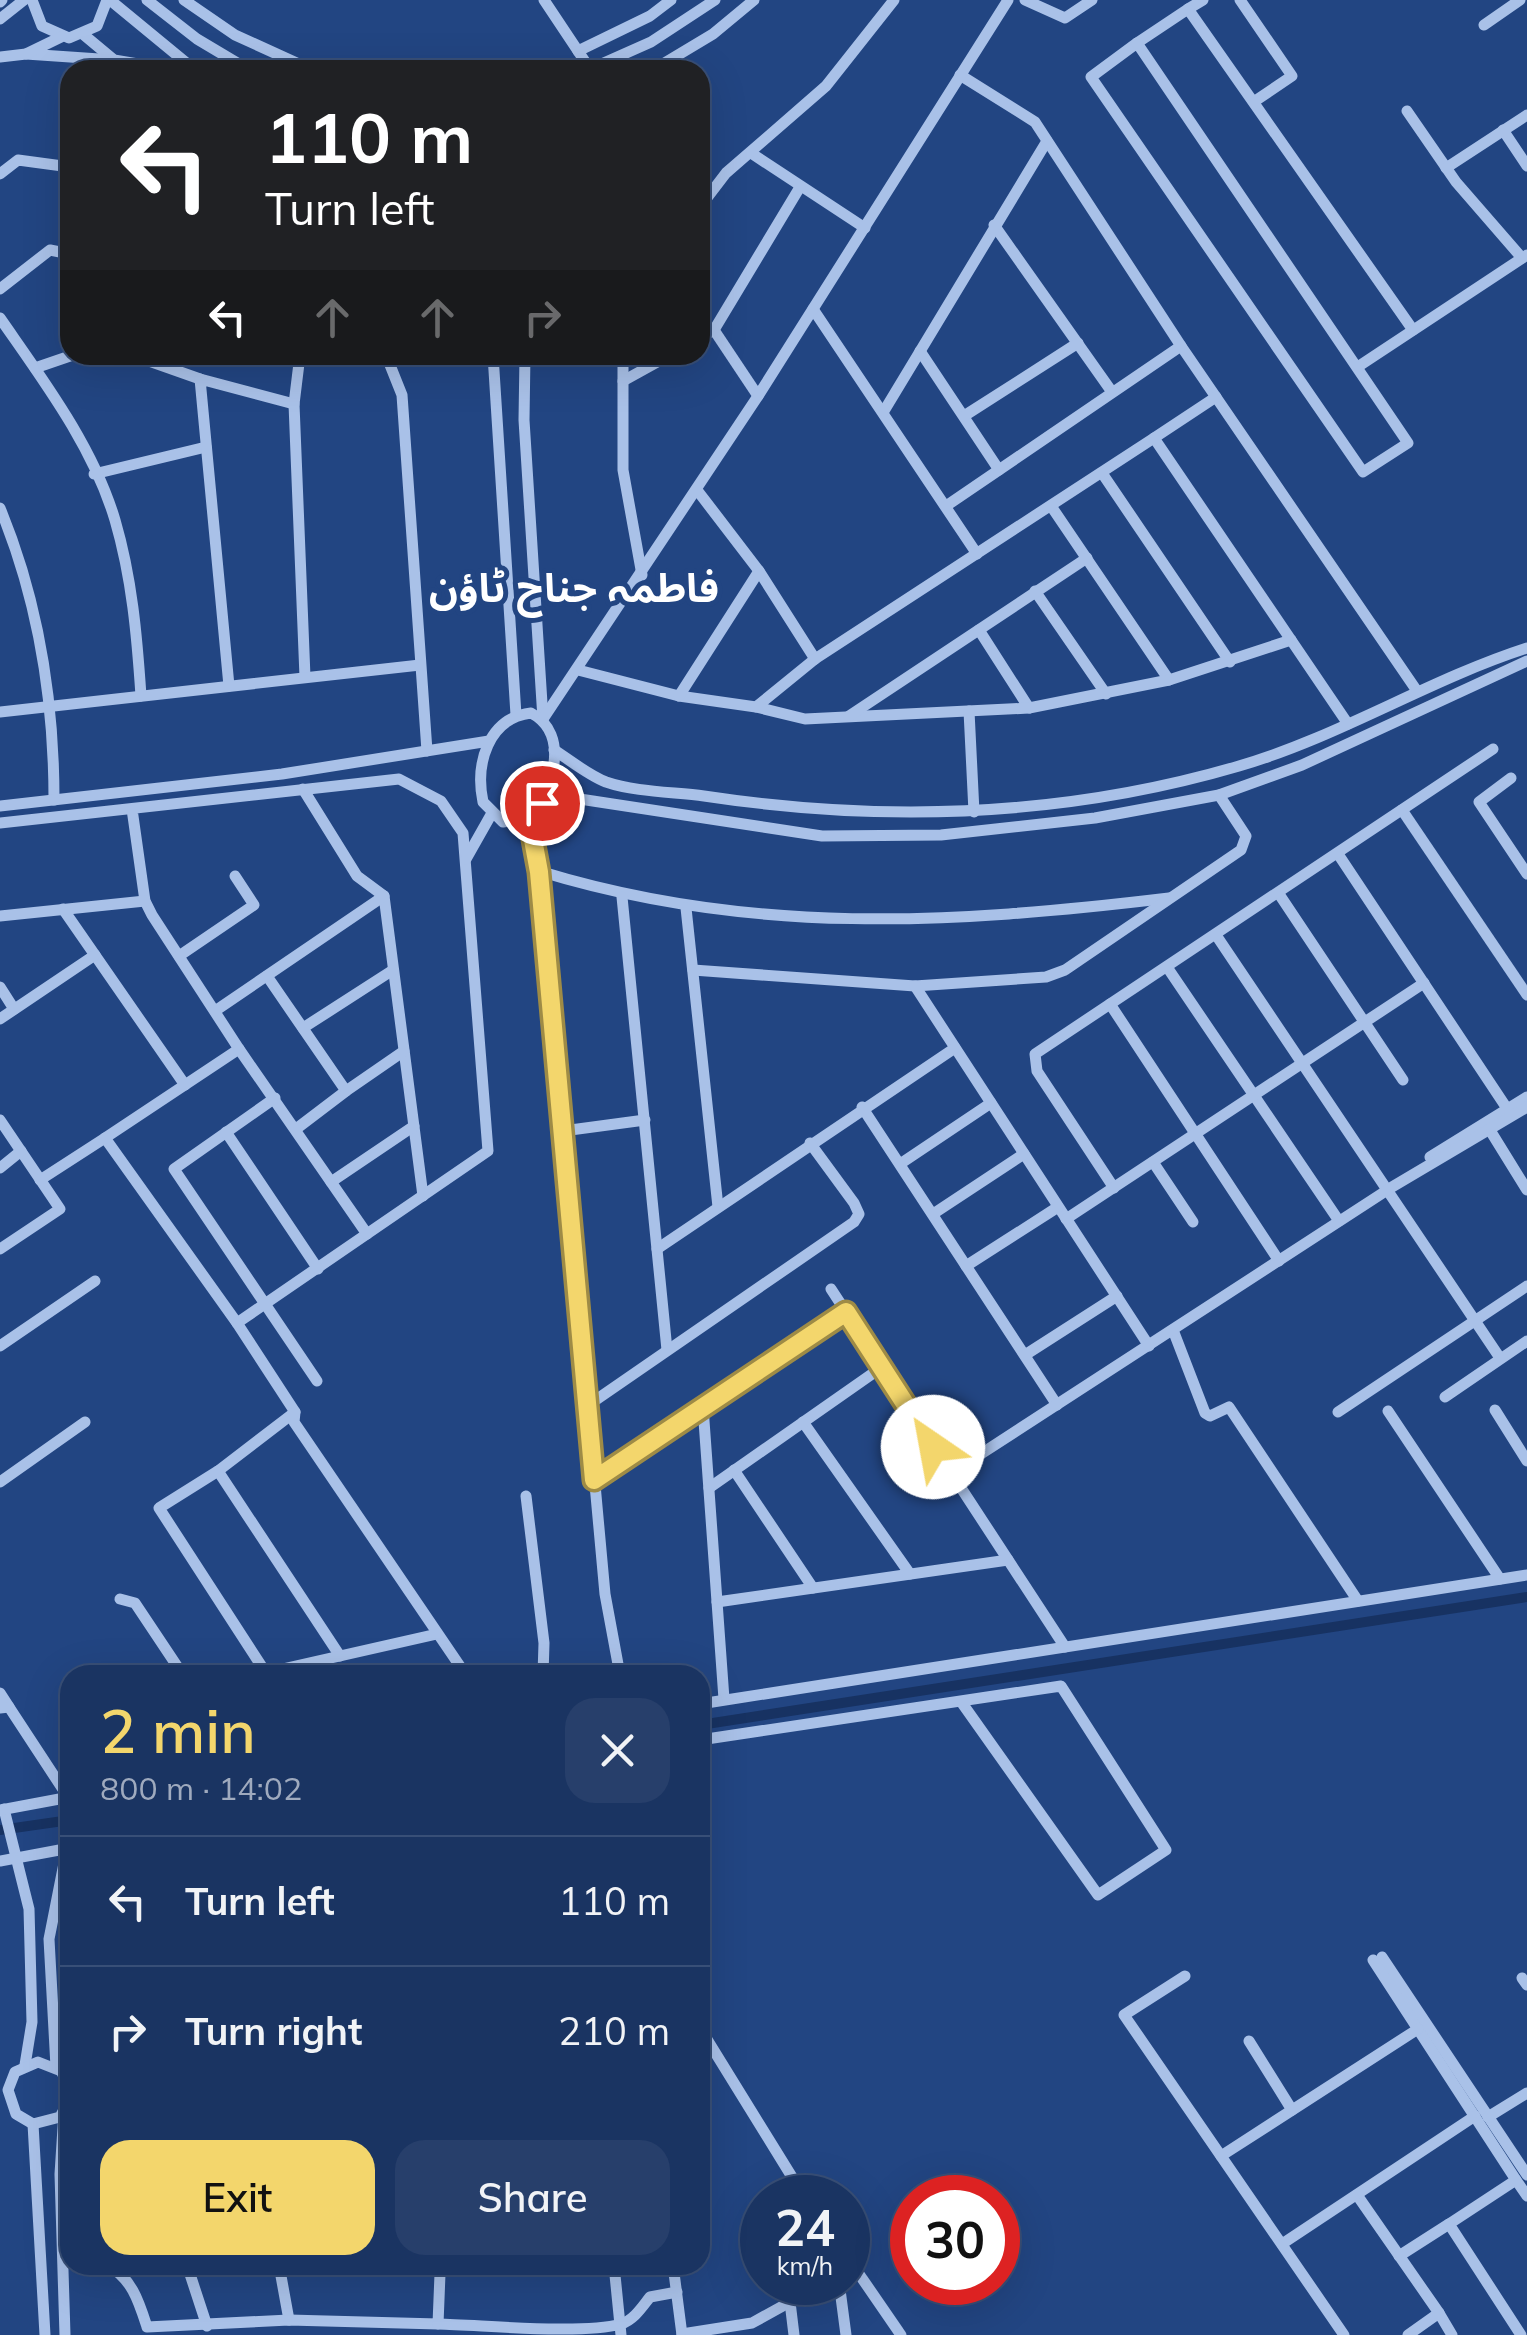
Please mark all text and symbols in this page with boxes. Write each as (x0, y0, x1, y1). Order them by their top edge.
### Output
text: 110 m (265, 93, 473, 181)
icon: left (100, 100, 230, 230)
text: Turn left (265, 180, 434, 236)
icon: left (200, 290, 255, 345)
icon: ahead (305, 290, 360, 345)
icon: ahead (410, 290, 465, 345)
icon: right (515, 290, 570, 345)
district label: فاطمہ جناح ٹاؤن (429, 562, 719, 618)
pin (500, 761, 585, 846)
icon: arrive (515, 776, 570, 831)
position arrow (881, 1395, 985, 1499)
text: 2 min (100, 1693, 256, 1768)
button: close (565, 1698, 670, 1803)
text: 800 m · 14:02 (100, 1768, 302, 1808)
icon: left (100, 1874, 155, 1929)
text: Turn left (185, 1877, 335, 1925)
text: 110 m (558, 1877, 670, 1925)
icon: right (100, 2004, 155, 2059)
text: Turn right (185, 2007, 362, 2055)
text: 210 m (558, 2007, 670, 2055)
button: Exit (100, 2140, 375, 2255)
button: Share (395, 2140, 670, 2255)
speed limit sign: 30 (890, 2175, 1020, 2305)
text: 24 (775, 2196, 835, 2259)
text: km/h (777, 2250, 833, 2281)

